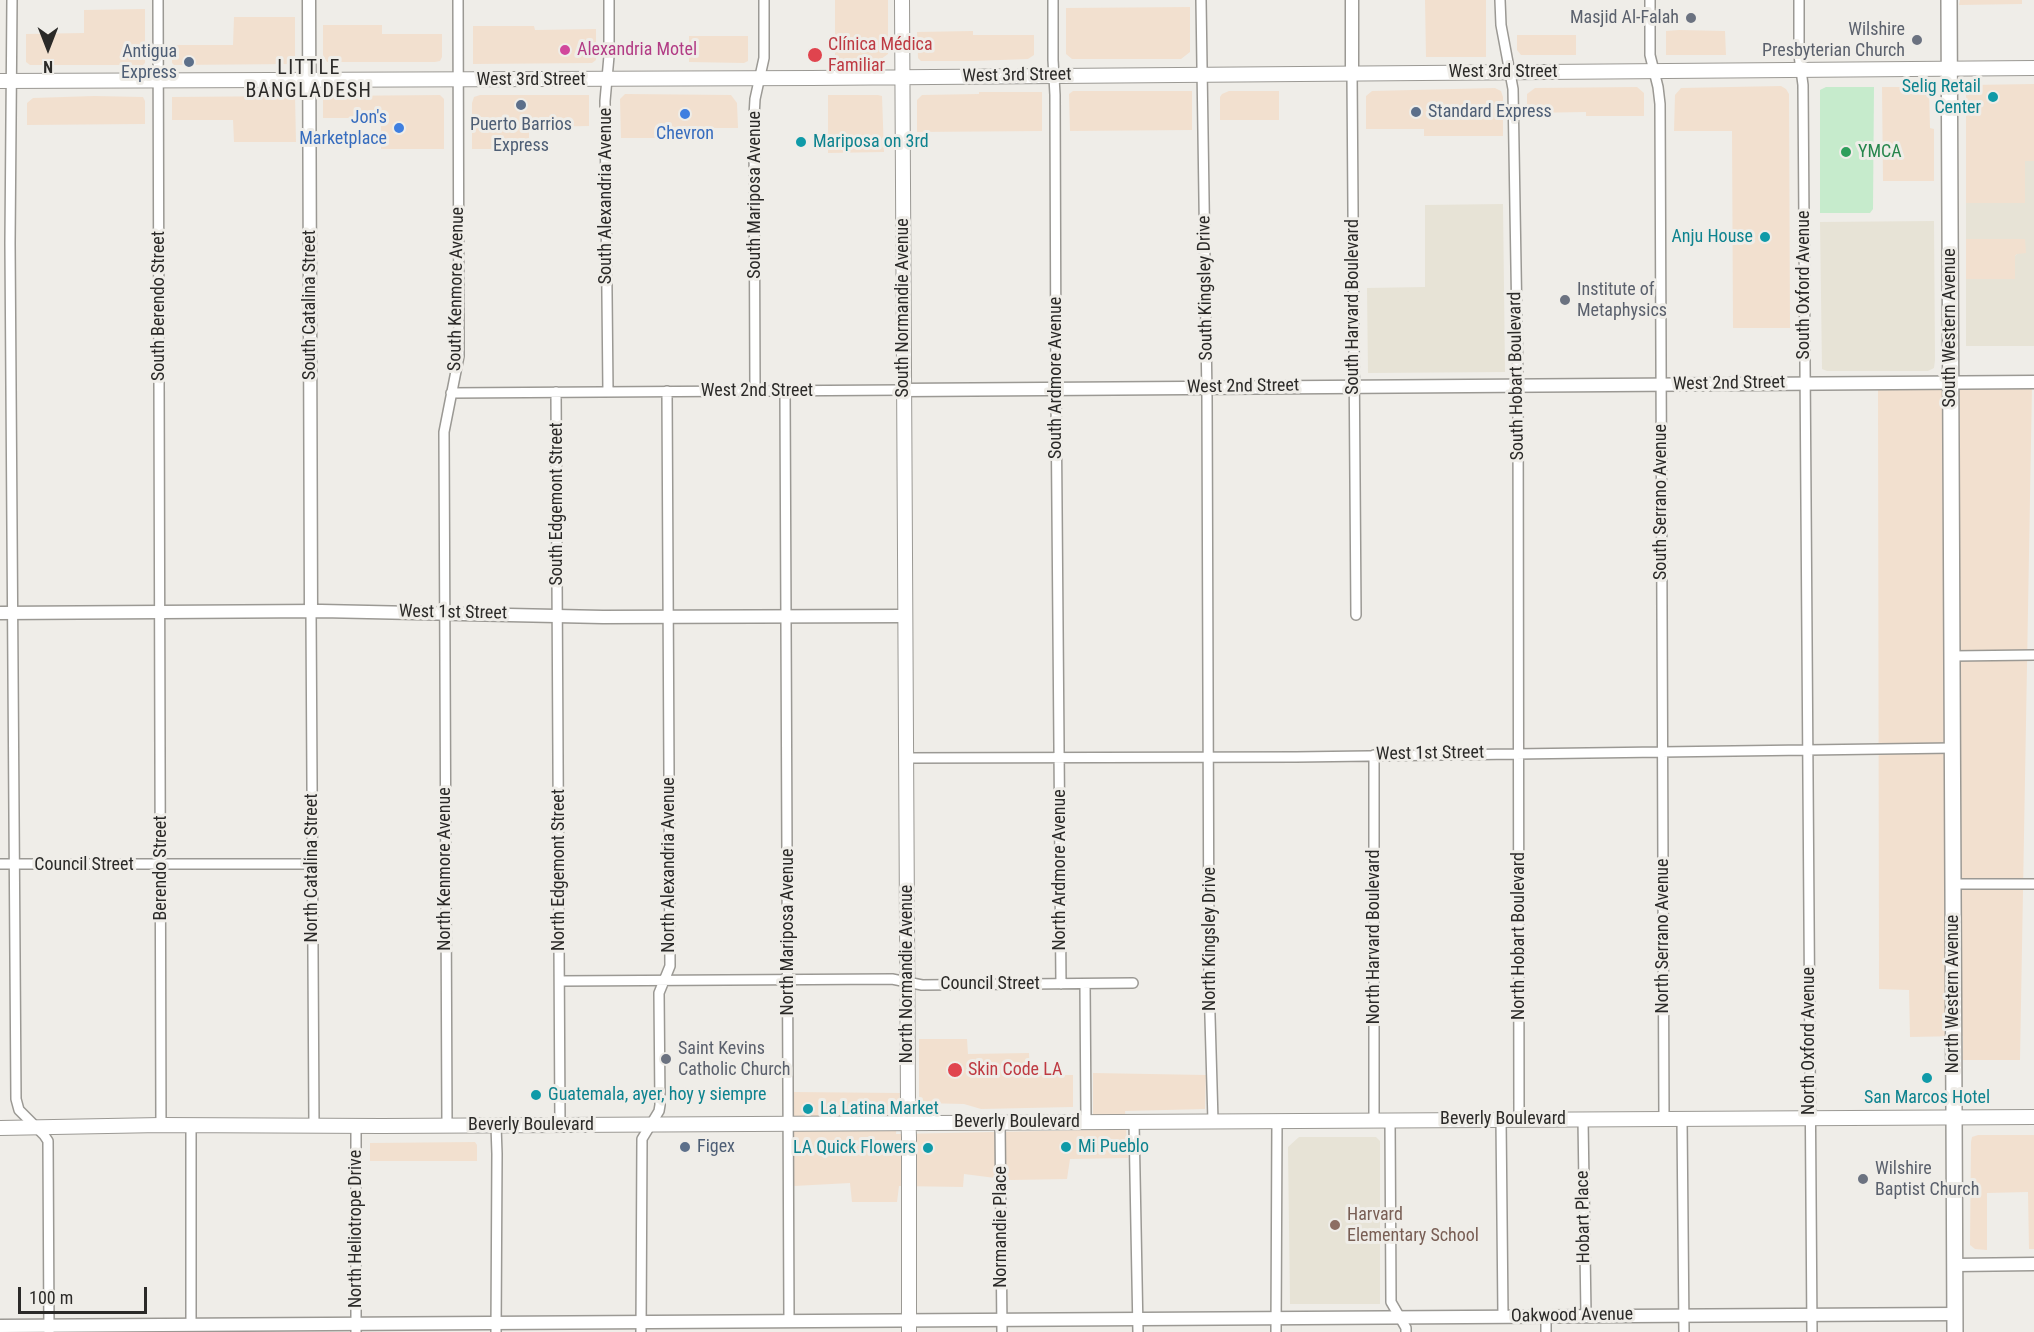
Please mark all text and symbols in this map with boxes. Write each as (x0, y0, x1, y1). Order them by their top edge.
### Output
place label: Masjid Al-Falah (1570, 7, 1679, 29)
marker: Masjid Al-Falah (1684, 11, 1698, 25)
north arrow (18, 18, 78, 78)
place label: Wilshire Presbyterian Church (1762, 19, 1905, 62)
marker: Wilshire Presbyterian Church (1910, 33, 1924, 47)
place label: Clínica Médica Familiar (828, 34, 933, 76)
place label: Alexandria Motel (577, 39, 697, 61)
place label: Antigua Express (121, 41, 177, 84)
marker: Alexandria Motel (558, 43, 572, 57)
marker: Clínica Médica Familiar (806, 46, 824, 64)
marker: Antigua Express (182, 55, 196, 69)
text: N (43, 57, 53, 76)
district label: LITTLE BANGLADESH (245, 57, 373, 104)
street label: West 3rd Street (1449, 61, 1557, 83)
street label: West 3rd Street (962, 64, 1072, 88)
street label: West 3rd Street (477, 69, 585, 91)
place label: Selig Retail Center (1902, 76, 1981, 118)
marker: Selig Retail Center (1986, 90, 2000, 104)
marker: Puerto Barrios Express (514, 98, 528, 112)
place label: Standard Express (1428, 101, 1552, 123)
marker: Standard Express (1409, 105, 1423, 119)
place label: Jon's Marketplace (299, 107, 387, 150)
marker: Chevron (678, 107, 692, 121)
street label: South Alexandria Avenue (595, 108, 617, 284)
street label: South Mariposa Avenue (744, 111, 766, 279)
place label: Puerto Barrios Express (470, 114, 572, 156)
marker: Jon's Marketplace (392, 121, 406, 135)
place label: Chevron (656, 123, 714, 145)
place label: Mariposa on 3rd (813, 131, 929, 153)
marker: Mariposa on 3rd (794, 135, 808, 149)
place label: YMCA (1858, 141, 1902, 163)
marker: YMCA (1839, 145, 1853, 159)
street label: South Kenmore Avenue (445, 207, 469, 371)
street label: South Oxford Avenue (1793, 211, 1815, 359)
street label: South Kingsley Drive (1194, 215, 1218, 361)
street label: South Normandie Avenue (892, 218, 914, 398)
street label: South Harvard Boulevard (1342, 219, 1364, 395)
place label: Anju House (1671, 226, 1753, 248)
street label: South Catalina Street (299, 230, 321, 380)
marker: Anju House (1758, 230, 1772, 244)
street label: South Berendo Street (148, 231, 170, 381)
street label: South Western Avenue (1939, 248, 1961, 408)
place label: Institute of Metaphysics (1577, 279, 1667, 322)
street label: South Hobart Boulevard (1505, 291, 1529, 461)
marker: Institute of Metaphysics (1558, 293, 1572, 307)
street label: South Ardmore Avenue (1045, 297, 1067, 459)
street label: West 2nd Street (1673, 372, 1785, 396)
street label: West 2nd Street (1187, 375, 1299, 399)
street label: West 2nd Street (701, 380, 813, 402)
street label: South Edgemont Street (546, 422, 568, 586)
street label: South Serrano Avenue (1650, 424, 1672, 580)
street label: West 1st Street (399, 601, 507, 625)
street label: West 1st Street (1376, 742, 1484, 766)
street label: North Alexandria Avenue (658, 777, 680, 953)
street label: North Kenmore Avenue (434, 787, 456, 951)
street label: North Edgemont Street (548, 789, 570, 951)
street label: North Ardmore Avenue (1049, 789, 1071, 951)
street label: North Catalina Street (301, 794, 323, 942)
street label: Berendo Street (150, 815, 172, 921)
street label: North Mariposa Avenue (777, 849, 799, 1015)
street label: North Harvard Boulevard (1363, 850, 1385, 1024)
street label: North Hobart Boulevard (1508, 852, 1530, 1020)
street label: Council Street (34, 854, 134, 876)
street label: North Serrano Avenue (1652, 859, 1674, 1013)
street label: North Kingsley Drive (1199, 867, 1221, 1011)
street label: North Normandie Avenue (896, 885, 918, 1063)
street label: North Western Avenue (1942, 915, 1964, 1073)
street label: North Oxford Avenue (1798, 967, 1820, 1115)
street label: Council Street (940, 973, 1040, 995)
place label: Saint Kevins Catholic Church (678, 1038, 791, 1080)
marker: Saint Kevins Catholic Church (659, 1052, 673, 1066)
place label: Skin Code LA (968, 1059, 1062, 1081)
marker: Skin Code LA (946, 1061, 964, 1079)
marker: San Marcos Hotel (1920, 1071, 1934, 1085)
place label: Guatemala, ayer, hoy y siempre (548, 1084, 767, 1106)
place label: San Marcos Hotel (1864, 1087, 1990, 1109)
marker: Guatemala, ayer, hoy y siempre (529, 1088, 543, 1102)
place label: La Latina Market (820, 1098, 939, 1120)
marker: La Latina Market (801, 1102, 815, 1116)
street label: Beverly Boulevard (1440, 1108, 1566, 1130)
street label: Beverly Boulevard (954, 1111, 1080, 1133)
street label: Beverly Boulevard (468, 1114, 594, 1136)
place label: Figex (697, 1136, 735, 1158)
place label: Mi Pueblo (1078, 1136, 1149, 1158)
place label: LA Quick Flowers (793, 1137, 916, 1159)
marker: Figex (678, 1140, 692, 1154)
marker: Mi Pueblo (1059, 1140, 1073, 1154)
marker: LA Quick Flowers (921, 1141, 935, 1155)
street label: North Heliotrope Drive (345, 1150, 367, 1308)
place label: Wilshire Baptist Church (1875, 1158, 1979, 1200)
street label: Normandie Place (990, 1166, 1012, 1288)
street label: Hobart Place (1572, 1171, 1596, 1263)
marker: Wilshire Baptist Church (1856, 1172, 1870, 1186)
place label: Harvard Elementary School (1347, 1204, 1479, 1246)
marker: Harvard Elementary School (1328, 1218, 1342, 1232)
scale bar (21, 1275, 150, 1313)
text: 100 m (29, 1287, 73, 1308)
street label: Oakwood Avenue (1511, 1304, 1633, 1328)

